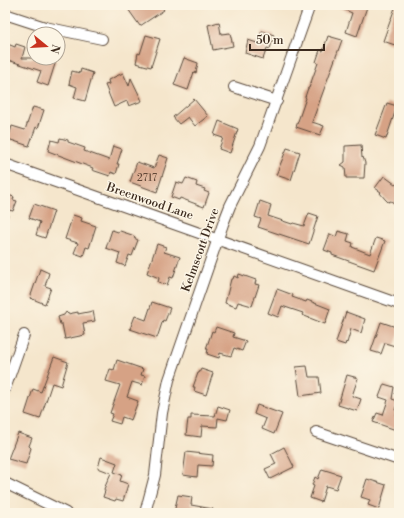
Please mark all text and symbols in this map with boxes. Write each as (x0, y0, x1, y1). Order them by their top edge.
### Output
north arrow (26, 26, 66, 66)
scale bar (250, 26, 324, 52)
text: 50 m (256, 33, 284, 48)
text: N (46, 42, 63, 55)
house number: 2717 (137, 172, 157, 184)
street label: Breenwood Lane (103, 179, 195, 223)
street label: Kelmscott Drive (178, 206, 223, 294)

